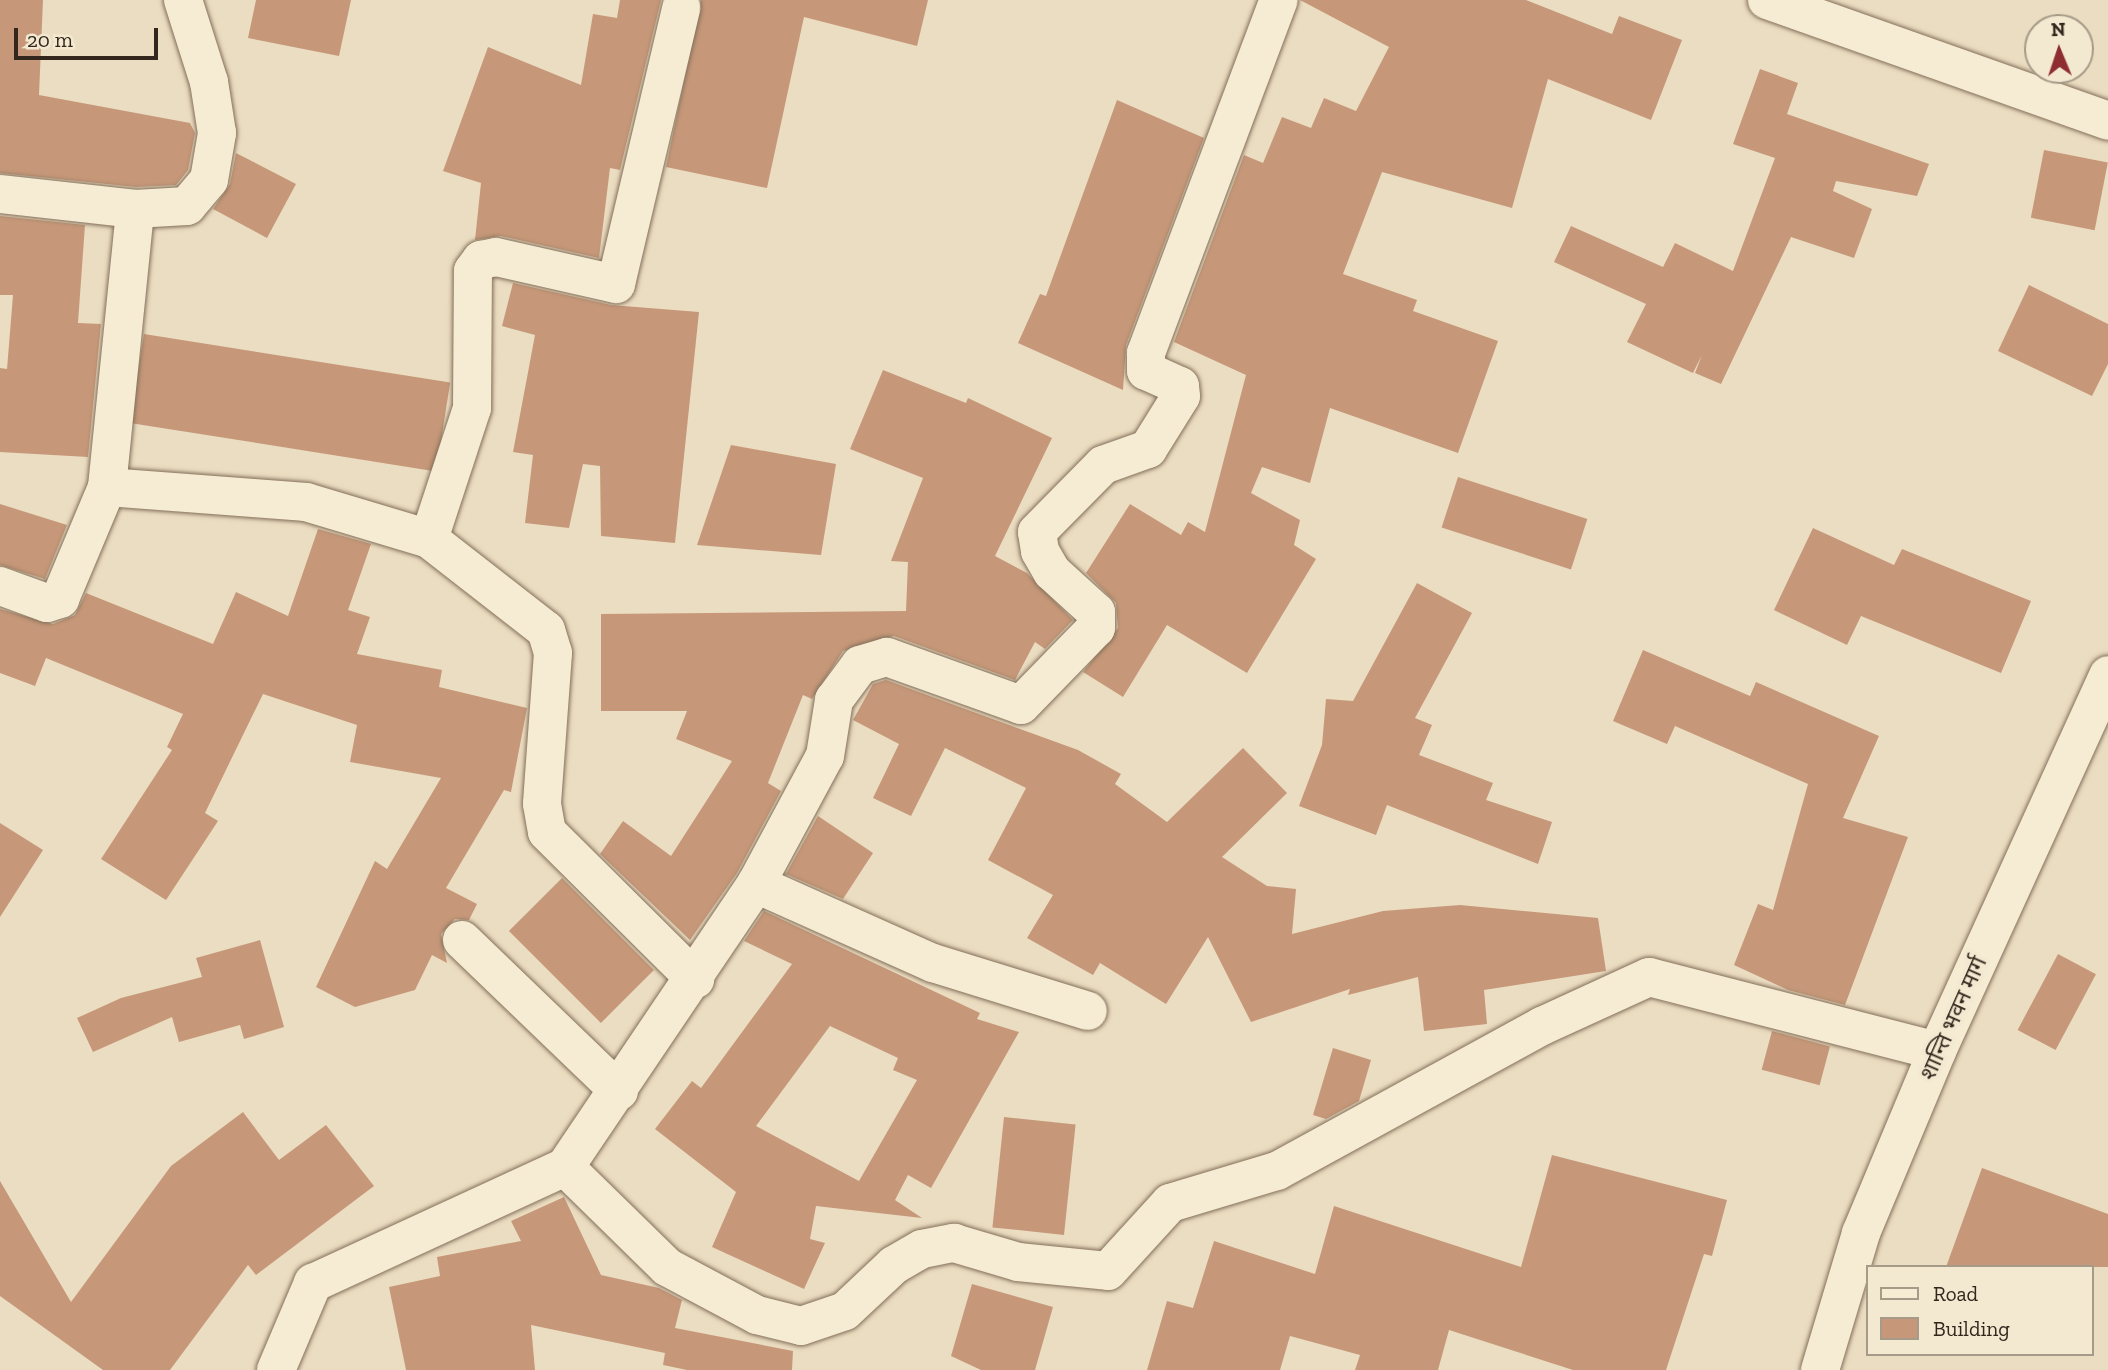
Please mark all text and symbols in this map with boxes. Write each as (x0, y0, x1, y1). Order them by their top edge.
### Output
scale bar (18, 14, 161, 58)
north arrow (2024, 14, 2094, 84)
text: N (2051, 18, 2066, 41)
text: 20 m (27, 27, 73, 52)
street label: शान्ति भवन मार्ग (1913, 952, 1993, 1084)
legend (1867, 1265, 2094, 1356)
text: Road (1933, 1281, 1978, 1306)
text: Building (1933, 1316, 2010, 1341)

